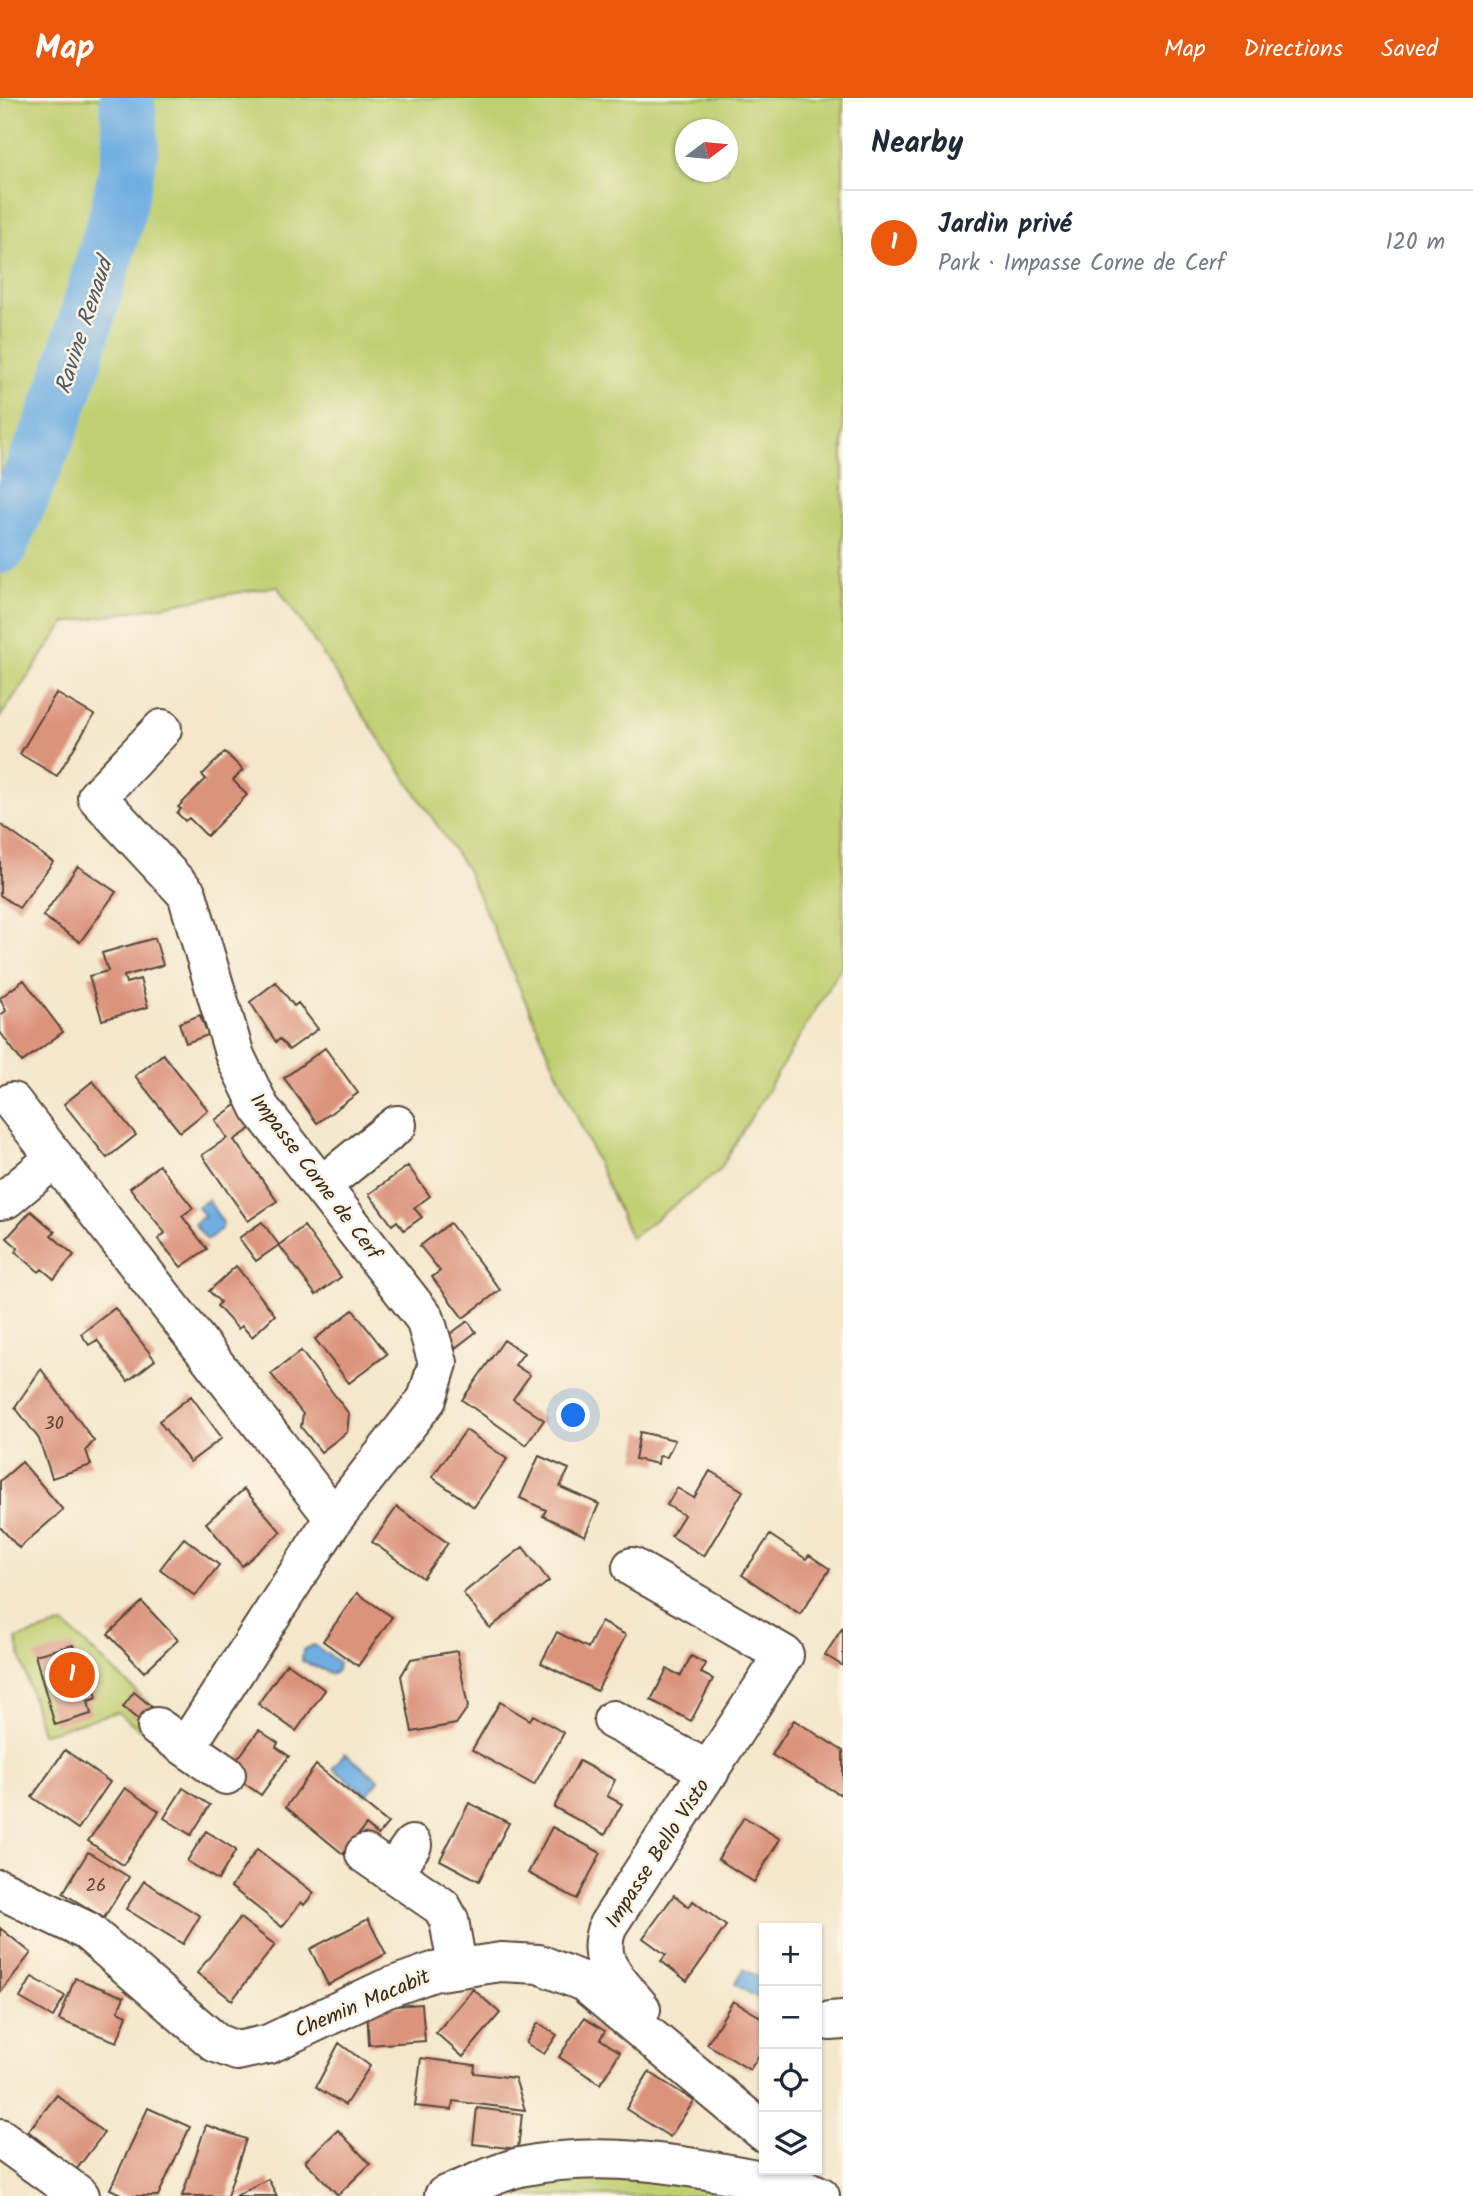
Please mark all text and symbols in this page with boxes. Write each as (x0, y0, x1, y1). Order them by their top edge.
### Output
text: Map (35, 23, 95, 76)
text: Map (1164, 30, 1206, 69)
text: Directions (1244, 30, 1343, 69)
text: Saved (1381, 30, 1438, 69)
north arrow (675, 119, 738, 182)
text: Nearby (871, 120, 963, 168)
text: Jardin privé (938, 204, 1071, 246)
text: 1 (891, 225, 897, 261)
text: 120 m (1385, 225, 1445, 261)
text: Park · Impasse Corne de Cerf (938, 246, 1225, 282)
water label: Ravine Renaud (46, 249, 125, 399)
street label: Impasse Corne de Cerf (241, 1086, 390, 1269)
your location (556, 1398, 590, 1432)
house number: 30 (44, 1410, 64, 1439)
pin: 1 (49, 1649, 95, 1701)
street label: Impasse Bello Visto (597, 1772, 719, 1935)
house number: 26 (86, 1872, 106, 1901)
map controls (759, 1923, 822, 2175)
button: + (759, 1923, 822, 1986)
street label: Chemin Macabit (290, 1961, 436, 2048)
button: − (759, 1986, 822, 2049)
button: locate (759, 2049, 822, 2112)
button: layers (759, 2112, 822, 2175)

